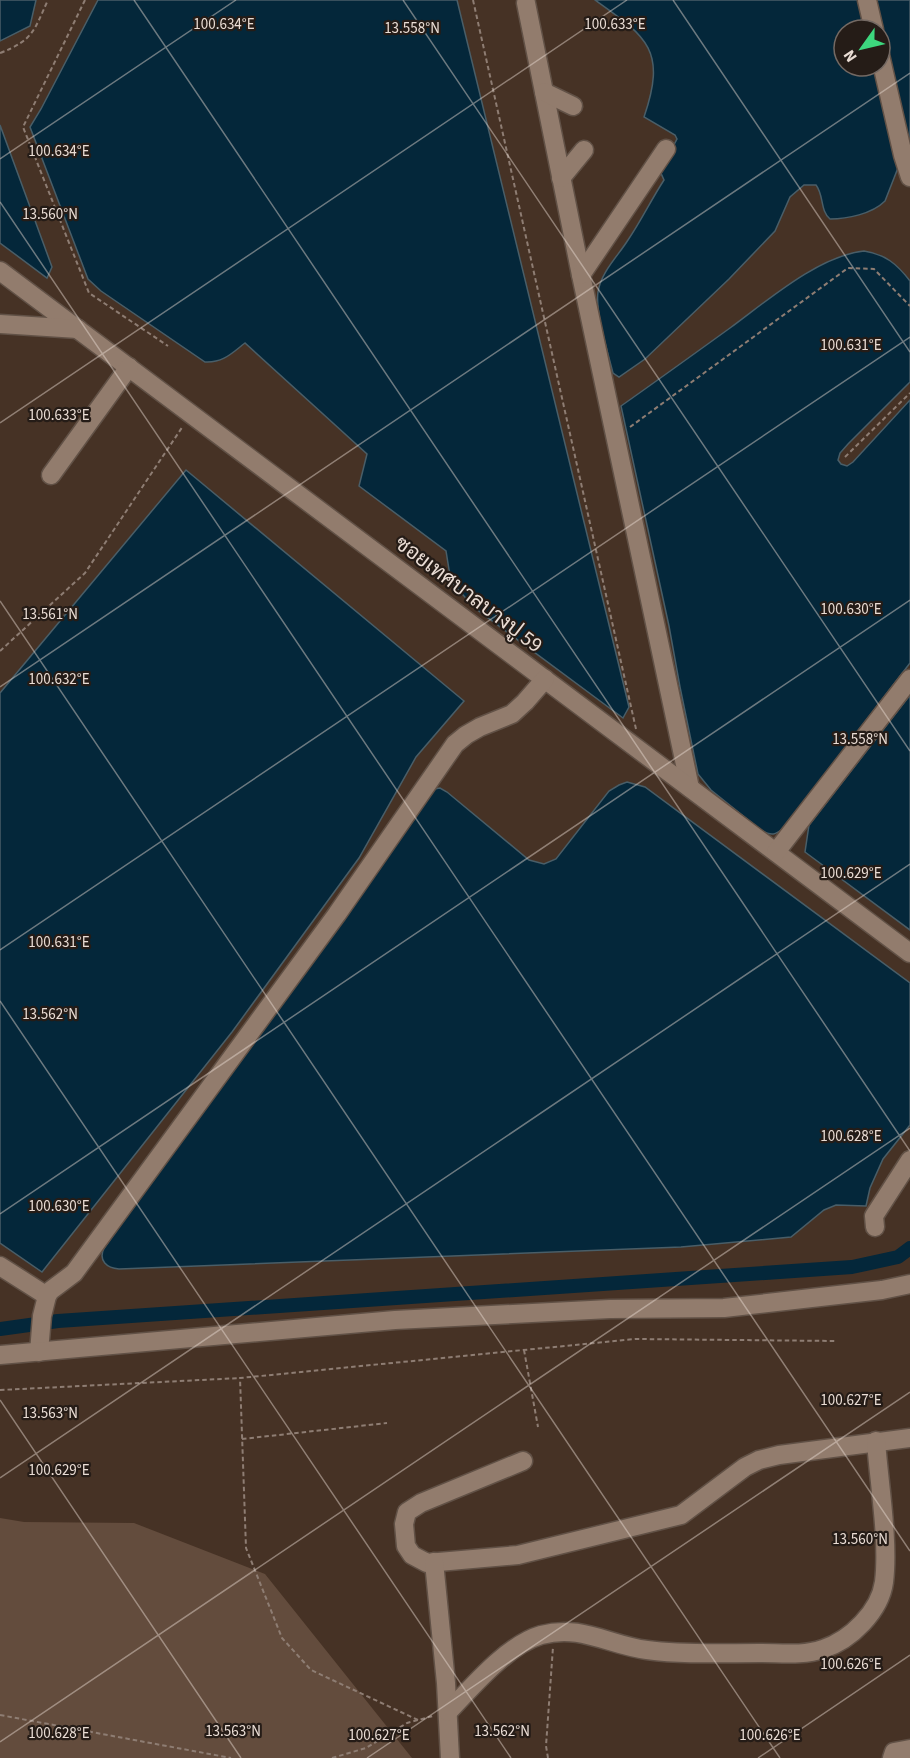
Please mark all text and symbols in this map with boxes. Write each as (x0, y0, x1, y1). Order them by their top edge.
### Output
text: 100.634°E (193, 14, 255, 35)
text: 100.633°E (584, 14, 646, 35)
text: 13.558°N (384, 18, 440, 39)
north arrow (832, 18, 892, 78)
text: N (838, 45, 862, 66)
text: 100.634°E (28, 141, 90, 162)
text: 13.560°N (22, 204, 78, 225)
text: 100.631°E (820, 335, 882, 356)
text: 100.633°E (28, 405, 90, 426)
street label: ซอยเทศบาลบางปู 59 (389, 528, 549, 660)
text: 100.630°E (820, 599, 882, 620)
text: 13.561°N (22, 604, 78, 625)
text: 100.632°E (28, 669, 90, 690)
text: 13.558°N (832, 729, 888, 750)
text: 100.629°E (820, 863, 882, 884)
text: 100.631°E (28, 932, 90, 953)
text: 13.562°N (22, 1004, 78, 1025)
text: 100.628°E (820, 1126, 882, 1147)
text: 100.630°E (28, 1196, 90, 1217)
text: 100.627°E (820, 1390, 882, 1411)
text: 13.563°N (22, 1403, 78, 1424)
text: 100.629°E (28, 1460, 90, 1481)
text: 13.560°N (832, 1529, 888, 1550)
text: 100.626°E (820, 1654, 882, 1675)
text: 13.563°N (205, 1721, 261, 1742)
text: 13.562°N (474, 1721, 530, 1742)
text: 100.628°E (28, 1723, 90, 1744)
text: 100.627°E (348, 1725, 410, 1746)
text: 100.626°E (739, 1725, 801, 1746)

